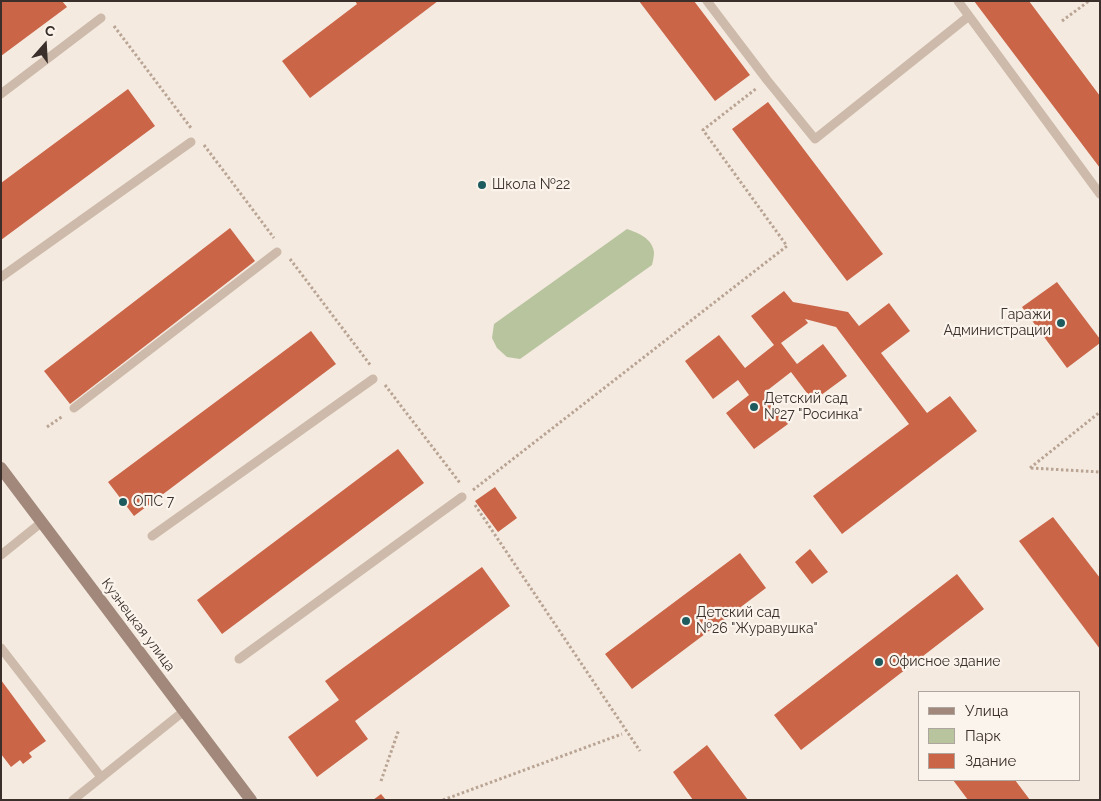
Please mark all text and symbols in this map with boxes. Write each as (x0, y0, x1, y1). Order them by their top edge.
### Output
north arrow (20, 20, 70, 70)
text: С (43, 22, 57, 40)
place label: Школа №22 (492, 177, 570, 193)
marker: Школа №22 (476, 179, 488, 191)
place label: Гаражи Администрации (943, 307, 1051, 340)
marker: Гаражи Администрации (1055, 317, 1067, 329)
place label: Детский сад №27 "Росинка" (764, 391, 862, 424)
marker: Детский сад №27 "Росинка" (748, 401, 760, 413)
place label: ОПС 7 (133, 494, 174, 510)
marker: ОПС 7 (117, 496, 129, 508)
street label: Кузнецкая улица (98, 575, 178, 675)
place label: Детский сад №26 "Журавушка" (696, 605, 818, 638)
marker: Детский сад №26 "Журавушка" (680, 615, 692, 627)
place label: Офисное здание (889, 654, 1000, 670)
marker: Офисное здание (873, 656, 885, 668)
legend (918, 691, 1081, 781)
text: Улица (965, 702, 1009, 720)
text: Парк (965, 727, 1001, 745)
text: Здание (965, 752, 1016, 770)

